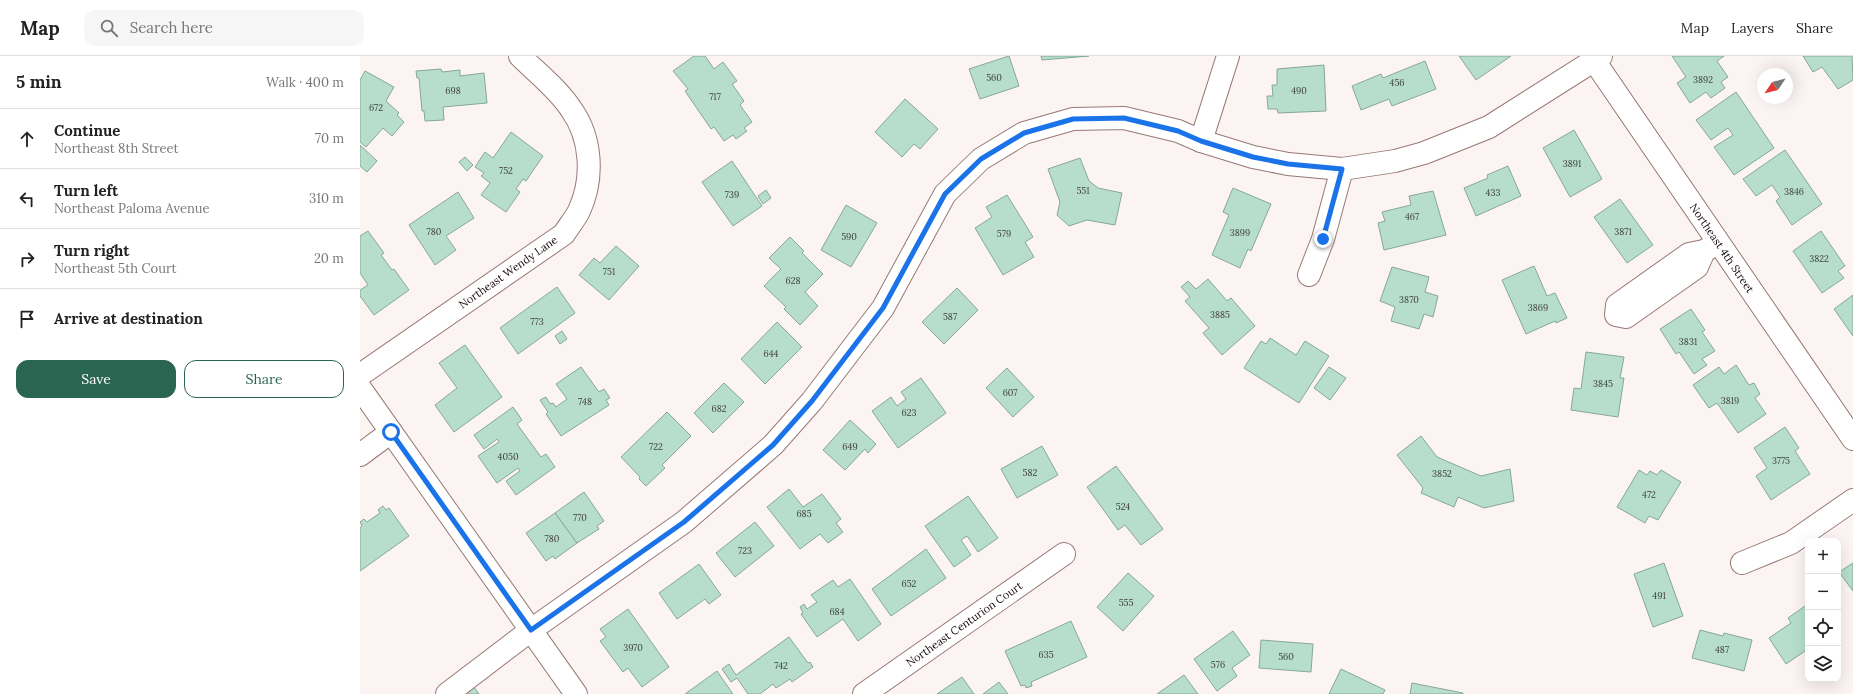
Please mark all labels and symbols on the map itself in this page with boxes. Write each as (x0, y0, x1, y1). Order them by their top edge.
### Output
north arrow (1757, 68, 1793, 104)
house number: 560 (986, 72, 1002, 83)
house number: 3892 (1693, 74, 1713, 85)
house number: 456 (1390, 77, 1405, 88)
house number: 698 (445, 85, 461, 96)
house number: 490 (1291, 85, 1307, 96)
house number: 717 (709, 91, 721, 102)
house number: 672 (369, 102, 383, 113)
house number: 3891 (1563, 158, 1581, 169)
house number: 752 (499, 165, 513, 176)
house number: 551 (1076, 185, 1090, 196)
house number: 3846 (1784, 186, 1804, 197)
house number: 433 (1486, 187, 1500, 198)
house number: 739 (725, 189, 739, 200)
street label: Northeast 4th Street (1687, 201, 1758, 296)
house number: 467 (1405, 211, 1419, 222)
house number: 780 (427, 226, 442, 237)
house number: 3871 (1614, 226, 1632, 237)
house number: 3899 (1230, 227, 1250, 238)
house number: 579 (997, 228, 1011, 239)
route end (1314, 230, 1332, 248)
house number: 590 (841, 231, 857, 242)
street label: Northeast Wendy Lane (456, 233, 560, 311)
house number: 3822 (1809, 253, 1829, 264)
house number: 751 (603, 266, 615, 277)
house number: 628 (785, 275, 801, 286)
house number: 3870 (1399, 294, 1419, 305)
house number: 3869 (1528, 302, 1548, 313)
house number: 3885 (1210, 309, 1230, 320)
house number: 587 (943, 311, 957, 322)
house number: 773 (530, 316, 544, 327)
house number: 3831 (1679, 336, 1697, 347)
house number: 644 (764, 348, 779, 359)
house number: 3845 (1593, 378, 1613, 389)
house number: 607 (1003, 387, 1017, 398)
house number: 3819 (1721, 395, 1739, 406)
house number: 748 (578, 396, 592, 407)
house number: 682 (711, 403, 727, 414)
house number: 623 (902, 407, 916, 418)
route start (382, 423, 400, 441)
house number: 722 (649, 441, 663, 452)
house number: 649 (842, 441, 858, 452)
house number: 4050 (498, 451, 519, 462)
house number: 3775 (1772, 455, 1790, 466)
house number: 582 (1023, 467, 1038, 478)
house number: 3852 (1432, 468, 1452, 479)
house number: 472 (1642, 489, 1656, 500)
house number: 524 (1116, 501, 1130, 512)
house number: 685 (796, 508, 812, 519)
house number: 770 (573, 512, 587, 523)
house number: 780 (545, 533, 560, 544)
house number: 723 (738, 545, 752, 556)
house number: 652 (902, 578, 917, 589)
street label: Northeast Centurion Court (903, 578, 1026, 670)
house number: 491 (1652, 590, 1666, 601)
house number: 555 (1119, 597, 1133, 608)
house number: 684 (829, 606, 845, 617)
house number: 3970 (623, 642, 643, 653)
house number: 487 (1715, 644, 1729, 655)
house number: 635 (1038, 649, 1054, 660)
house number: 560 (1278, 651, 1294, 662)
house number: 576 (1211, 659, 1225, 670)
house number: 742 (774, 660, 788, 671)

